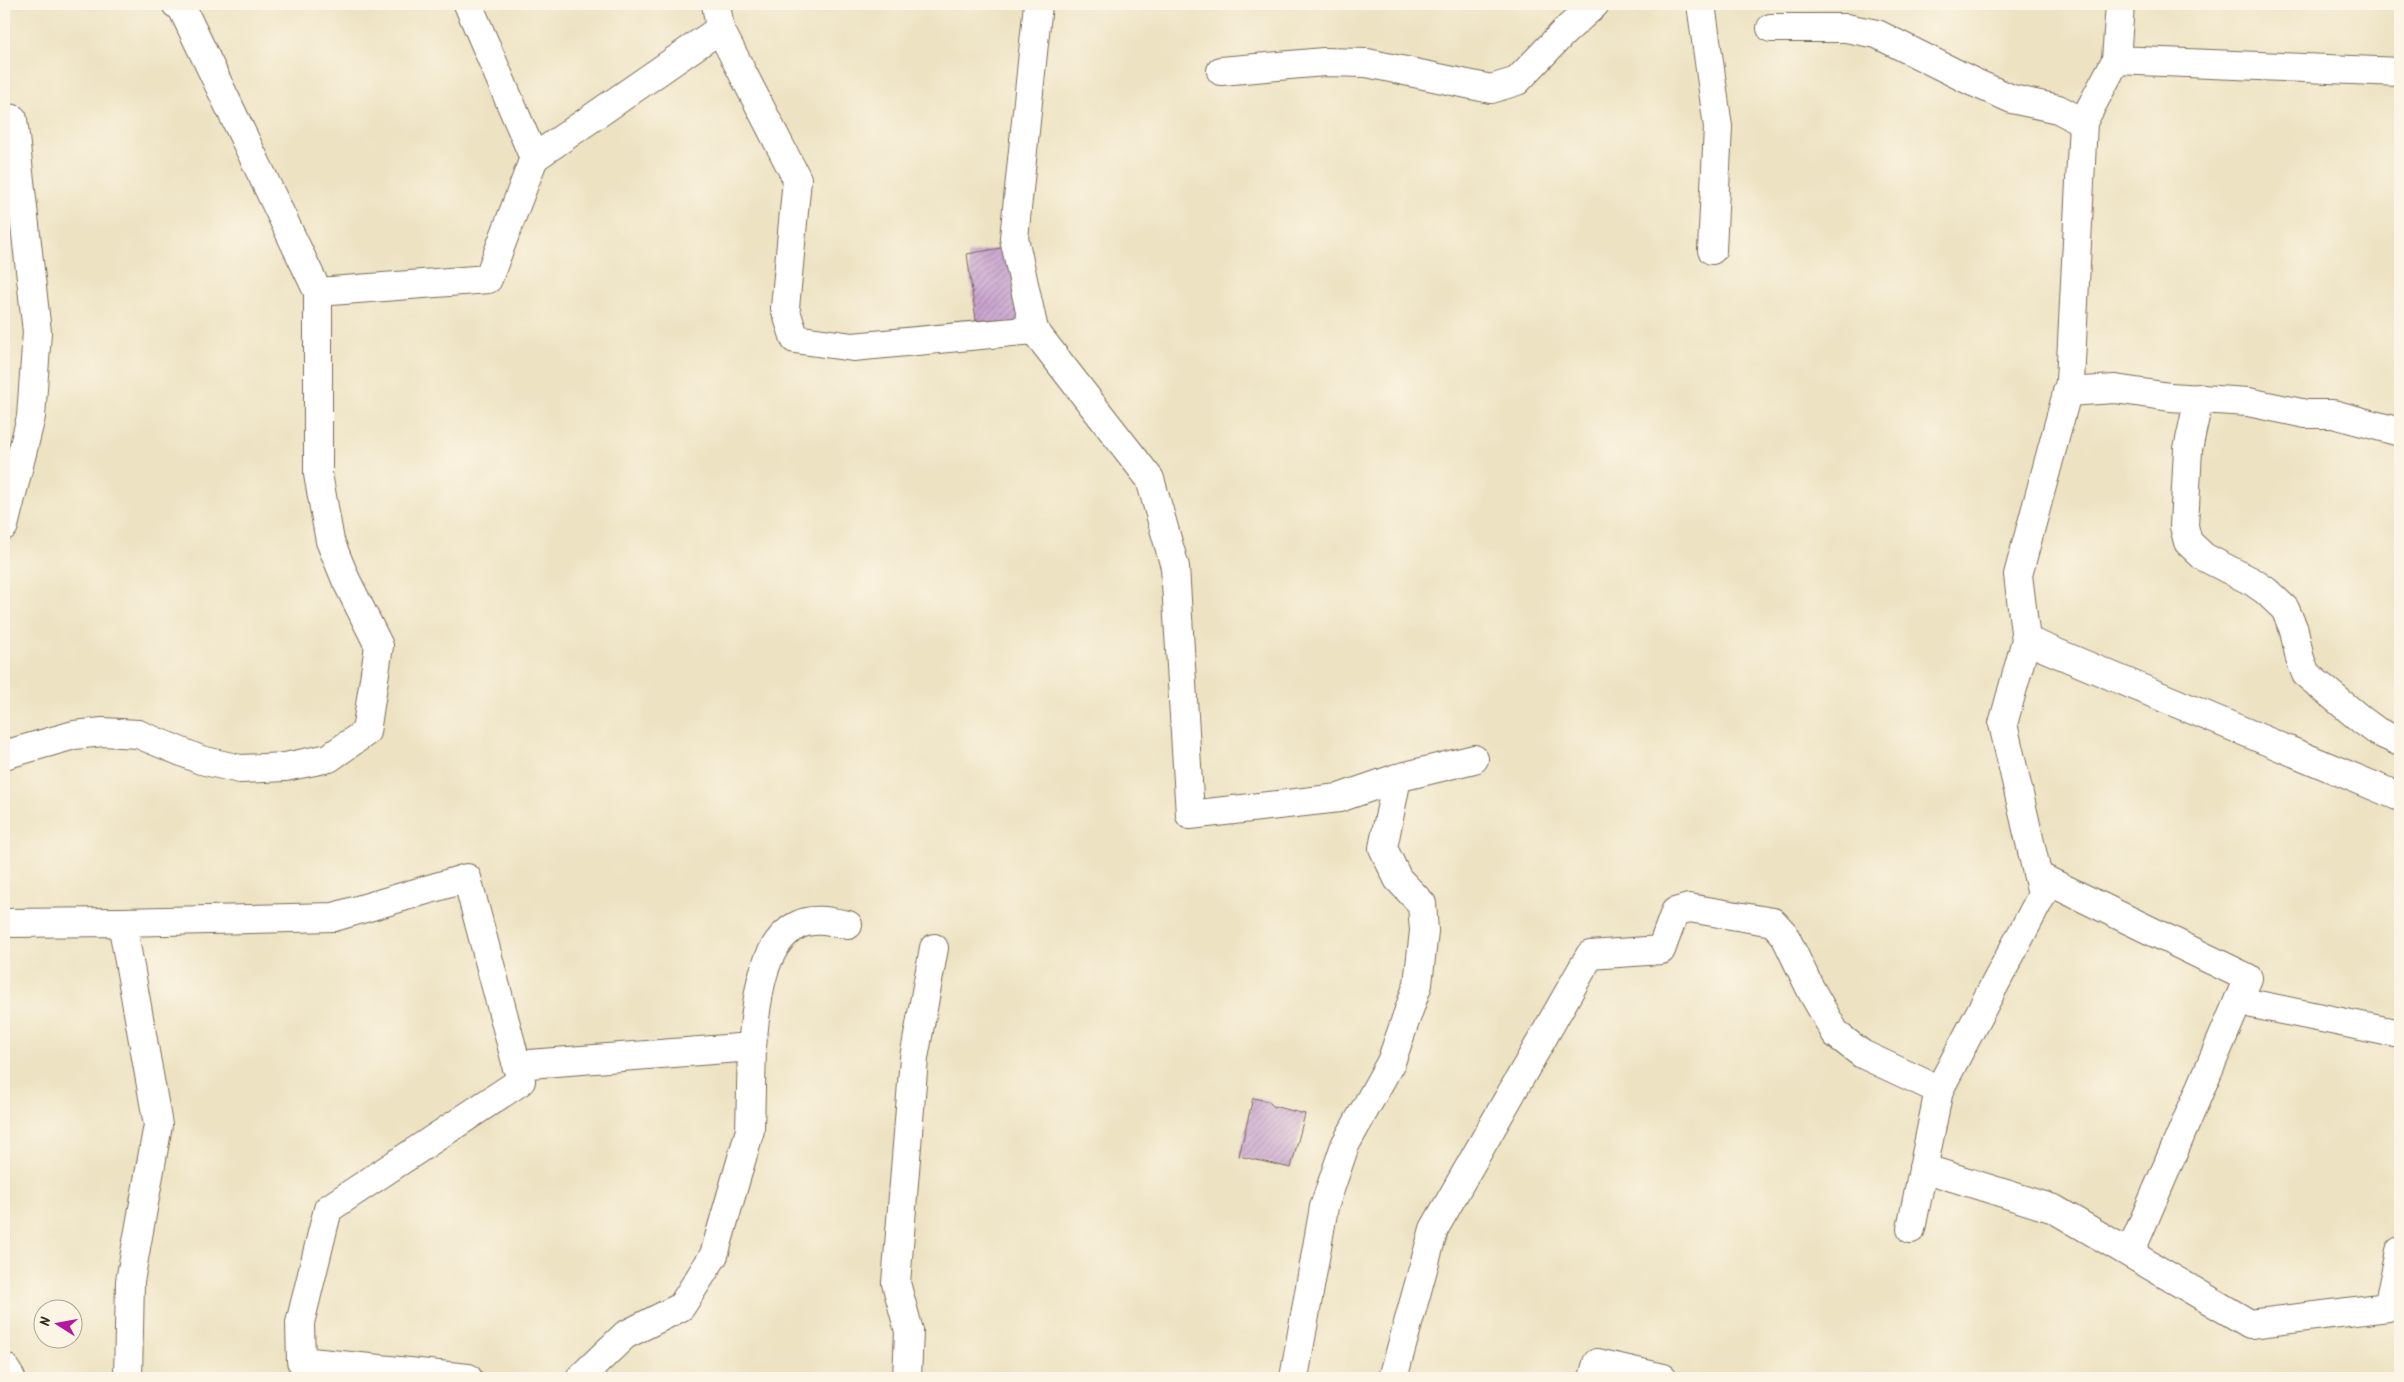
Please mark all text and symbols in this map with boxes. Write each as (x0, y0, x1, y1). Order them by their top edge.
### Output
north arrow (32, 1300, 82, 1350)
text: N (35, 1315, 58, 1328)

